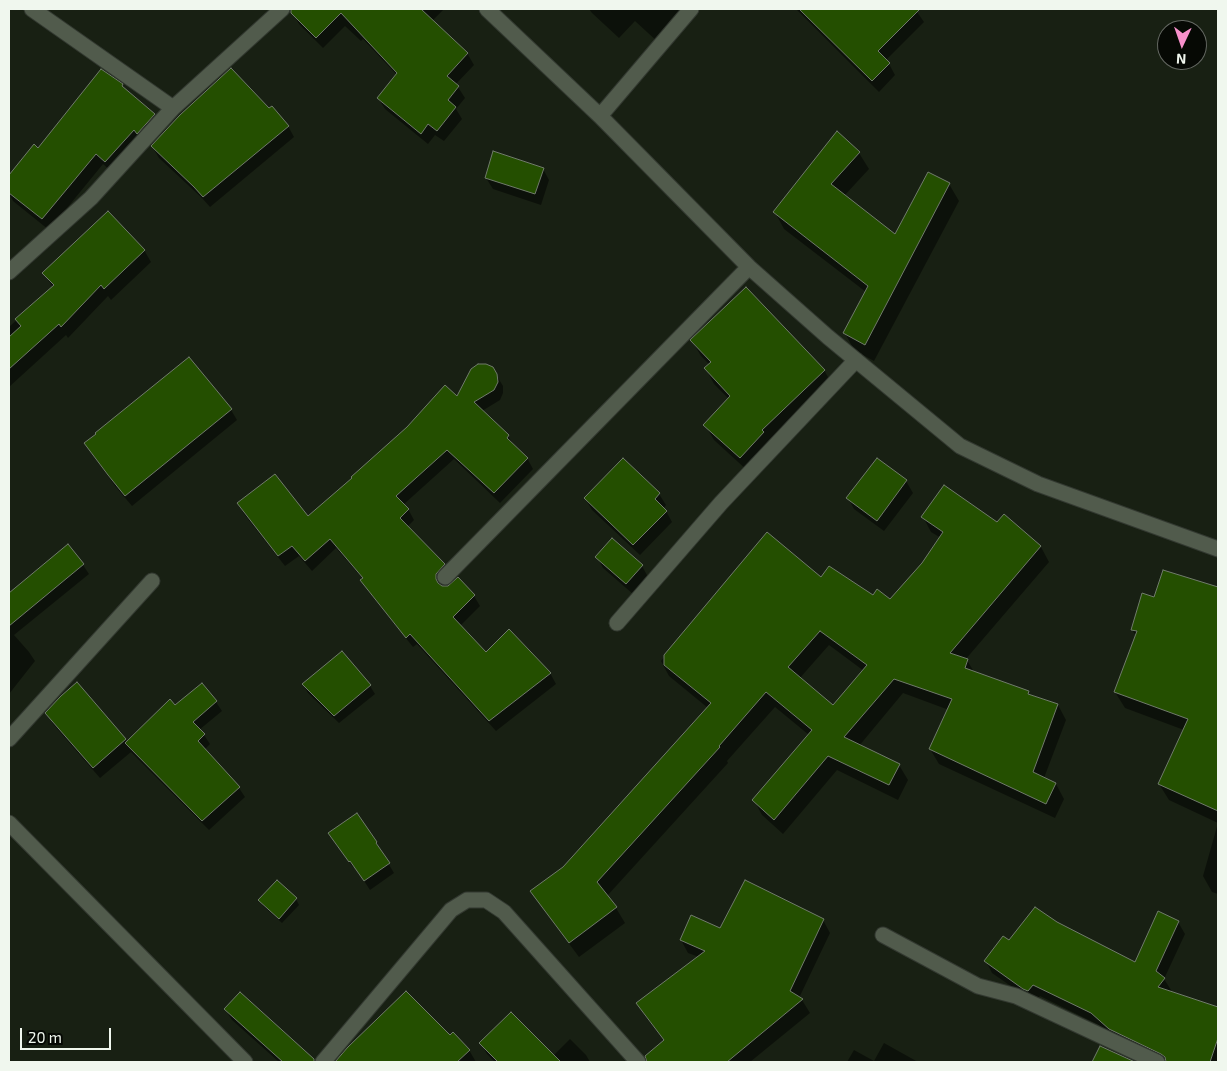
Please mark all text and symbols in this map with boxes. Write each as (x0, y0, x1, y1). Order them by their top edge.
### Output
north arrow (1157, 20, 1207, 70)
text: N (1176, 51, 1187, 68)
scale bar (22, 1018, 114, 1050)
text: 20 m (28, 1028, 62, 1046)

